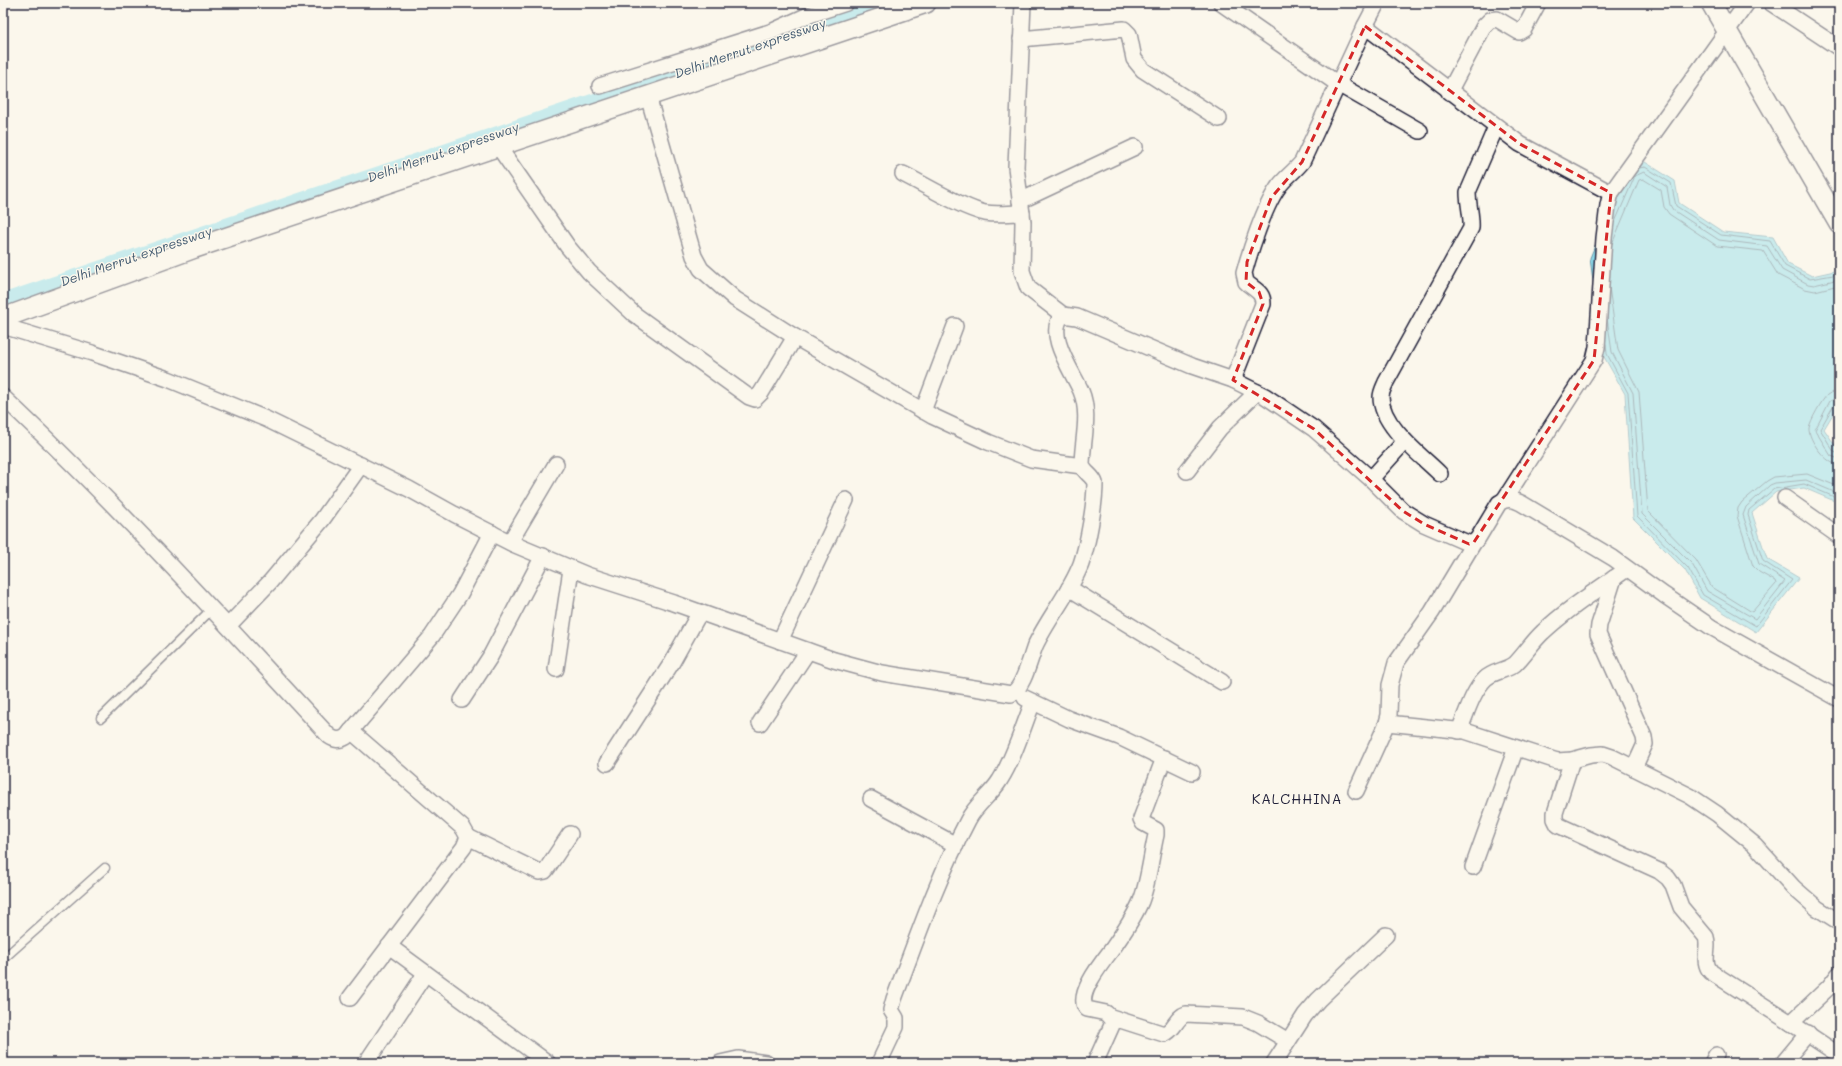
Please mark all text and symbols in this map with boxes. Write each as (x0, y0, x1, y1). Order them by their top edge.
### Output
water label: Delhi Merrut expressway (672, 14, 828, 81)
water label: Delhi Merrut expressway (365, 118, 521, 185)
water label: Delhi Merrut expressway (58, 222, 214, 289)
district label: KALCHHINA (1252, 789, 1342, 808)

